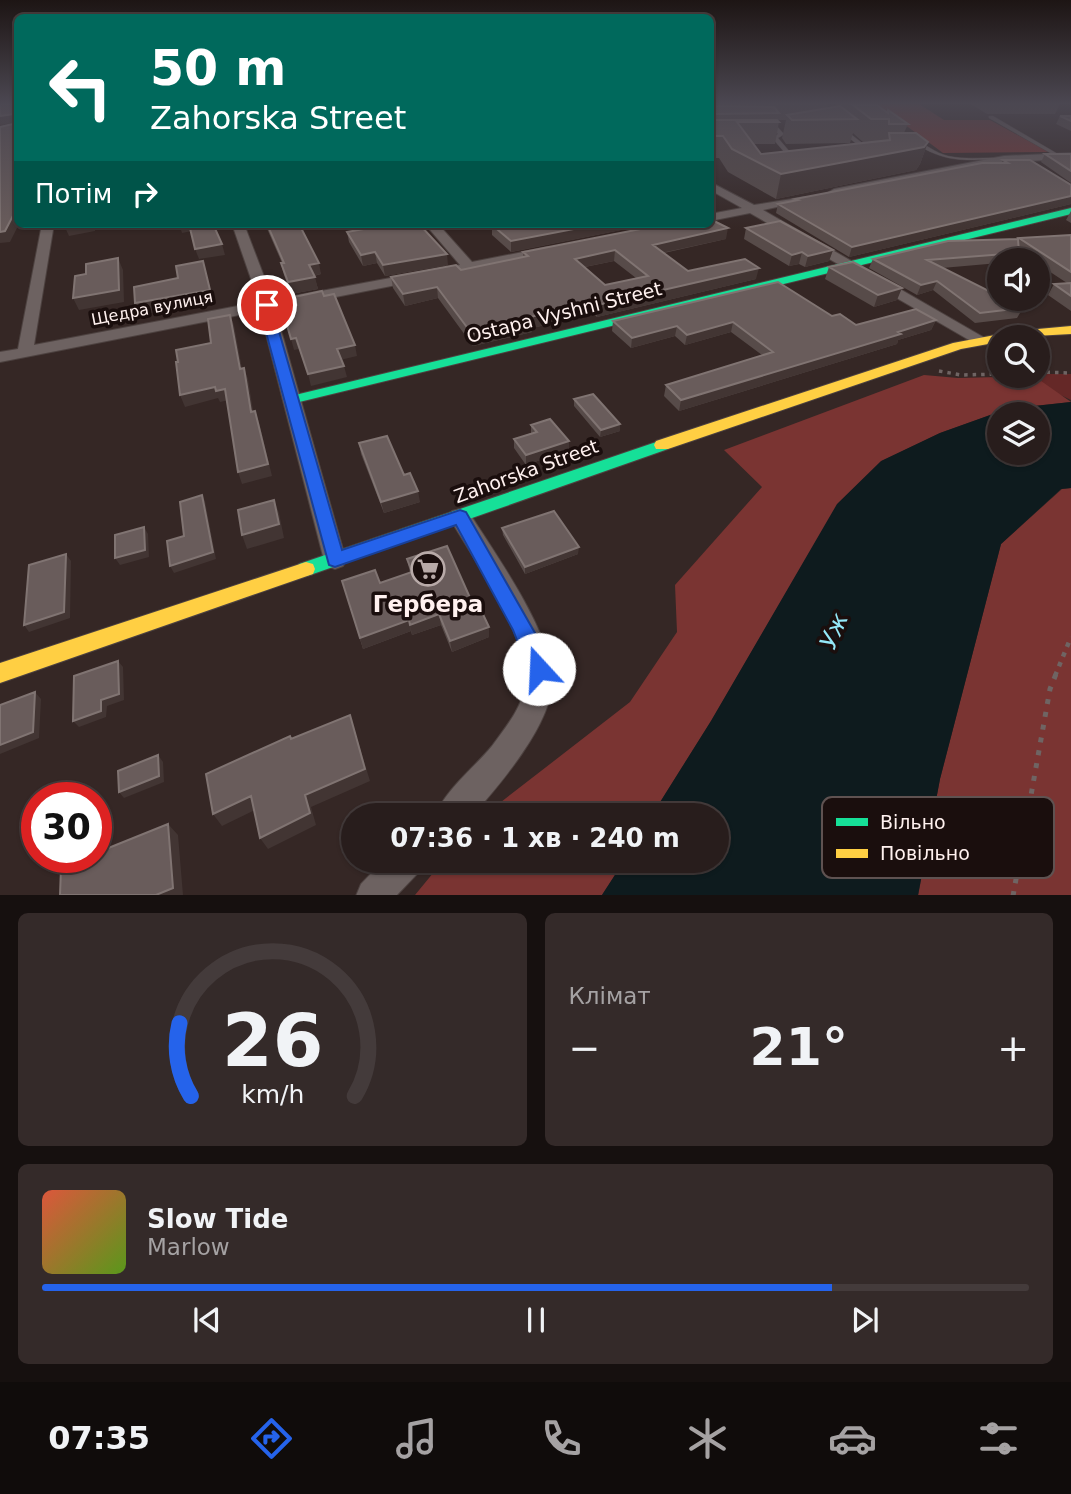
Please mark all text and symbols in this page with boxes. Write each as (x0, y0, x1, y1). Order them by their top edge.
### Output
text: 50 m (150, 40, 286, 97)
icon: left (35, 42, 126, 133)
text: Zahorska Street (150, 99, 406, 137)
icon: right (126, 175, 164, 213)
text: Потім (35, 179, 112, 209)
map controls (987, 248, 1050, 465)
button: sound (987, 248, 1050, 311)
pin (237, 275, 297, 335)
street label: Ostapa Vyshni Street (464, 277, 664, 347)
icon: arrive (248, 286, 286, 324)
street label: Щедра вулиця (90, 287, 214, 329)
button: search (987, 325, 1050, 388)
button: layers (987, 402, 1050, 465)
street label: Zahorska Street (451, 435, 601, 507)
supermarket icon: Гербера (409, 550, 447, 588)
place label: Гербера (373, 591, 483, 617)
water label: Уж (814, 609, 854, 653)
position arrow (502, 632, 576, 706)
speed limit sign: 30 (21, 782, 112, 873)
legend (822, 797, 1054, 878)
text: Вільно (880, 811, 946, 833)
text: 07:36 · 1 хв · 240 m (390, 823, 680, 853)
text: Повільно (880, 842, 970, 864)
text: Клімат (569, 983, 651, 1009)
text: 26 (222, 998, 323, 1083)
text: 21° (750, 1017, 848, 1077)
text: − (569, 1026, 600, 1070)
text: + (997, 1026, 1029, 1070)
text: km/h (241, 1079, 304, 1108)
text: Slow Tide (147, 1204, 288, 1234)
text: Marlow (147, 1234, 230, 1260)
icon: previous (188, 1301, 226, 1339)
icon: pause (517, 1301, 555, 1339)
icon: next (846, 1301, 884, 1339)
icon: directions (247, 1414, 296, 1463)
icon: music (392, 1414, 441, 1463)
icon: phone (537, 1414, 586, 1463)
icon: climate (683, 1414, 732, 1463)
icon: car (828, 1414, 877, 1463)
icon: filters (974, 1414, 1023, 1463)
text: 07:35 (48, 1419, 150, 1457)

